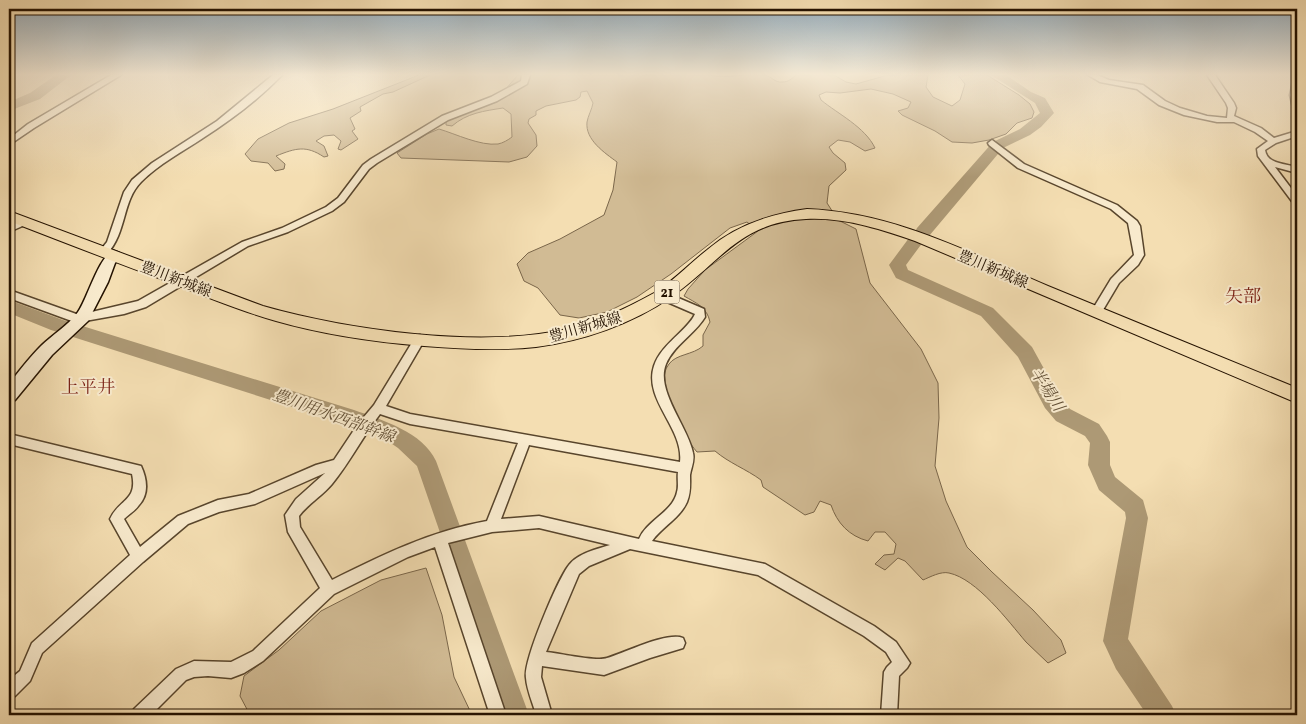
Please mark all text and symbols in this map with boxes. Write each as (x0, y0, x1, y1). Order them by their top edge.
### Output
street label: 豊川新城線 (954, 246, 1031, 295)
street label: 豊川新城線 (137, 257, 214, 304)
road number: 21 (654, 280, 680, 304)
district label: 矢部 (1225, 285, 1261, 310)
street label: 豊川新城線 (546, 308, 624, 349)
water label: 半場川 (1024, 364, 1070, 418)
district label: 上平井 (61, 376, 115, 401)
water label: 豊川用水西部幹線 (269, 385, 399, 450)

